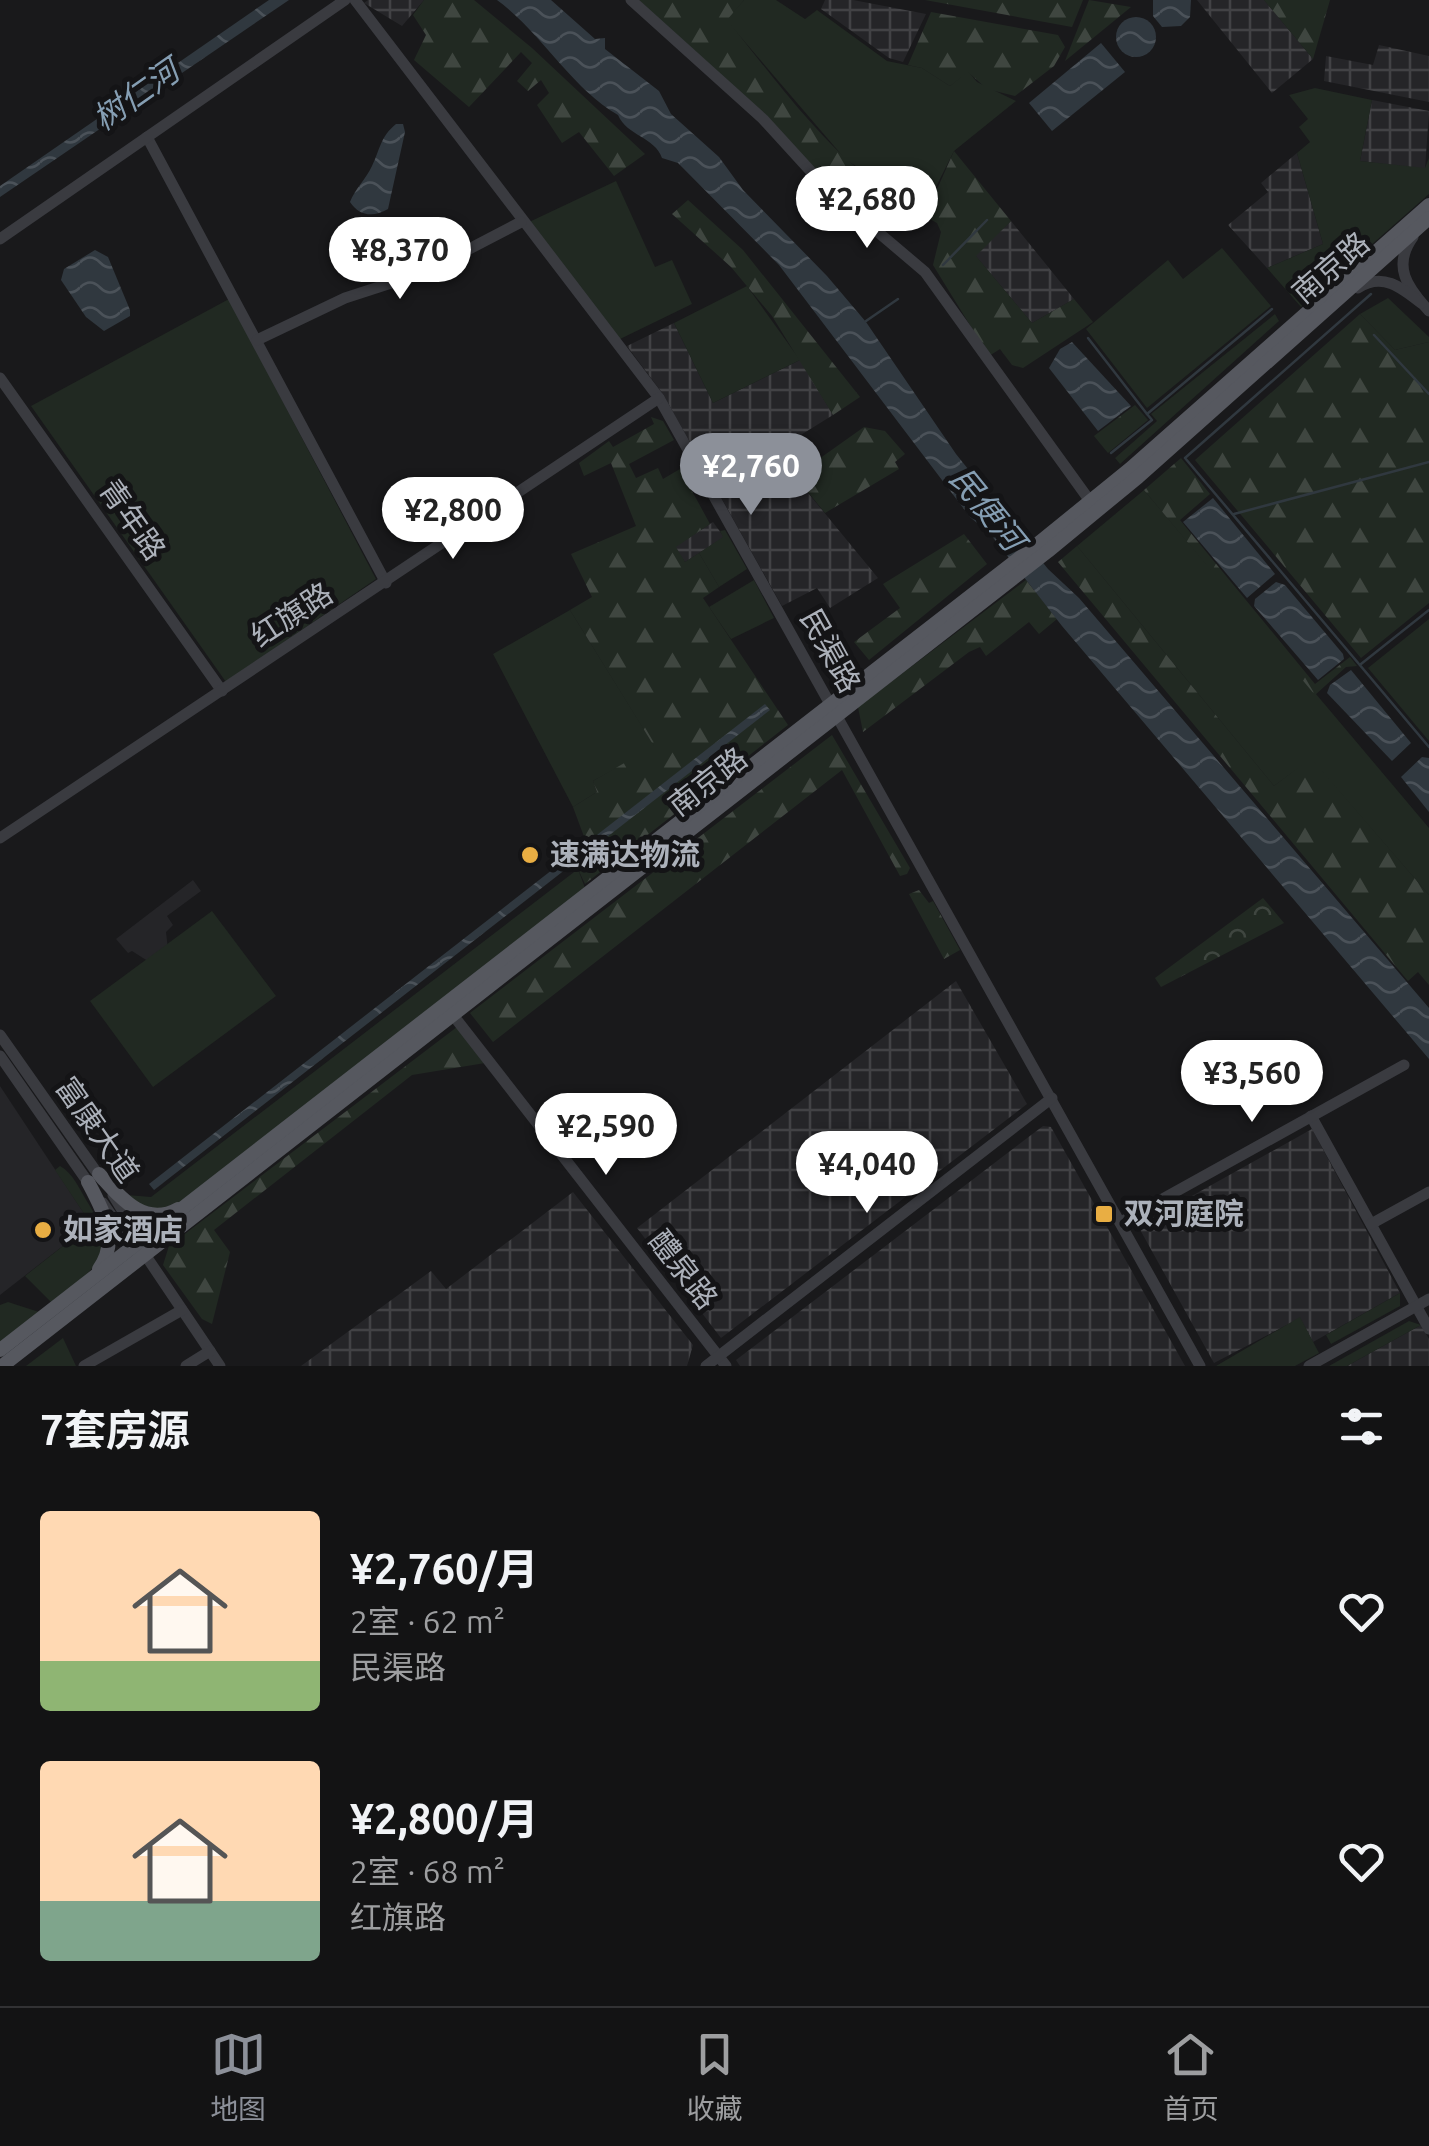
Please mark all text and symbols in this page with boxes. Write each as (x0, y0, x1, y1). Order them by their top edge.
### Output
water label: 树仁河 (86, 48, 190, 136)
pin: ¥2,680 (786, 166, 948, 251)
text: ¥2,680 (818, 180, 916, 216)
pin: ¥8,370 (319, 217, 481, 302)
street label: 南京路 (1285, 225, 1375, 310)
text: ¥8,370 (351, 231, 449, 267)
pin: ¥2,760 (670, 433, 832, 518)
text: ¥2,760 (702, 447, 800, 483)
water label: 民便河 (944, 460, 1036, 562)
street label: 青年路 (93, 473, 173, 566)
pin: ¥2,800 (372, 477, 534, 562)
text: ¥2,800 (404, 491, 502, 527)
street label: 红旗路 (244, 575, 338, 653)
street label: 民渠路 (794, 603, 868, 698)
street label: 南京路 (661, 740, 753, 822)
place label: 速满达物流 (550, 837, 700, 871)
marker: 速满达物流 (519, 844, 541, 866)
pin: ¥3,560 (1171, 1040, 1333, 1125)
text: ¥3,560 (1203, 1054, 1301, 1090)
street label: 富康大道 (49, 1071, 146, 1188)
pin: ¥2,590 (525, 1093, 687, 1178)
text: ¥2,590 (557, 1107, 655, 1143)
pin: ¥4,040 (786, 1131, 948, 1216)
text: ¥4,040 (818, 1145, 916, 1181)
place label: 双河庭院 (1124, 1196, 1244, 1230)
marker: 双河庭院 (1093, 1203, 1115, 1225)
place label: 如家酒店 (63, 1212, 183, 1246)
marker: 如家酒店 (32, 1219, 54, 1241)
street label: 醴泉路 (643, 1223, 725, 1315)
icon: filters (1334, 1399, 1389, 1454)
text: 7套房源 (40, 1406, 190, 1453)
text: ¥2,760/月 (350, 1545, 538, 1592)
icon: home (120, 1551, 240, 1671)
icon: heart (1334, 1584, 1389, 1639)
text: 2室 · 62 m² (350, 1603, 505, 1639)
text: 民渠路 (350, 1649, 446, 1685)
text: ¥2,800/月 (350, 1795, 538, 1842)
icon: home (120, 1801, 240, 1921)
icon: heart (1334, 1834, 1389, 1889)
text: 2室 · 68 m² (350, 1853, 505, 1889)
text: 红旗路 (350, 1899, 446, 1935)
tab: 地图 (210, 2027, 266, 2127)
tab: 收藏 (686, 2027, 743, 2127)
tab: 首页 (1163, 2027, 1219, 2127)

